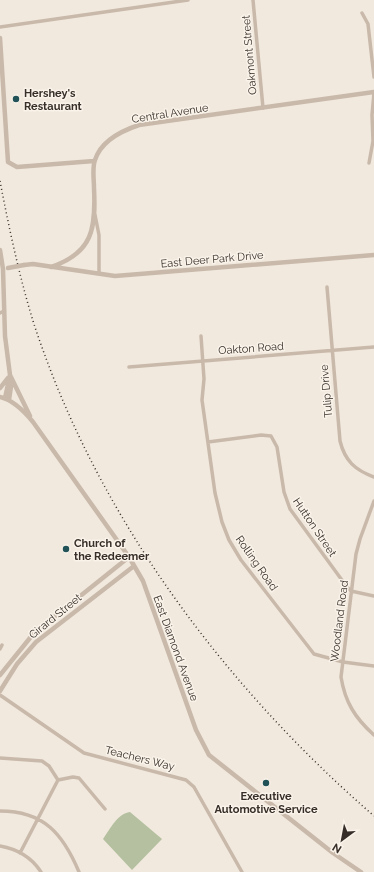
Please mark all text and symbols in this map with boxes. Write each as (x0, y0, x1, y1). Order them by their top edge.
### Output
street label: Oakmont Street (240, 14, 259, 95)
place label: Hershey's Restaurant (24, 87, 83, 113)
marker: Hershey's Restaurant (11, 94, 21, 104)
street label: Central Avenue (131, 101, 210, 126)
street label: East Deer Park Drive (160, 248, 265, 270)
street label: Oakton Road (218, 340, 284, 357)
street label: Tulip Drive (318, 363, 335, 418)
street label: Hutton Street (290, 495, 339, 559)
street label: Rolling Road (233, 533, 280, 593)
place label: Church of the Redeemer (74, 537, 150, 563)
marker: Church of the Redeemer (61, 544, 71, 554)
street label: Woodland Road (328, 579, 351, 663)
street label: Girard Street (26, 591, 84, 642)
street label: East Diamond Avenue (150, 593, 201, 703)
street label: Teachers Way (104, 744, 176, 773)
marker: Executive Automotive Service (261, 778, 271, 788)
place label: Executive Automotive Service (215, 790, 318, 816)
north arrow (322, 820, 362, 860)
text: N (330, 840, 344, 856)

